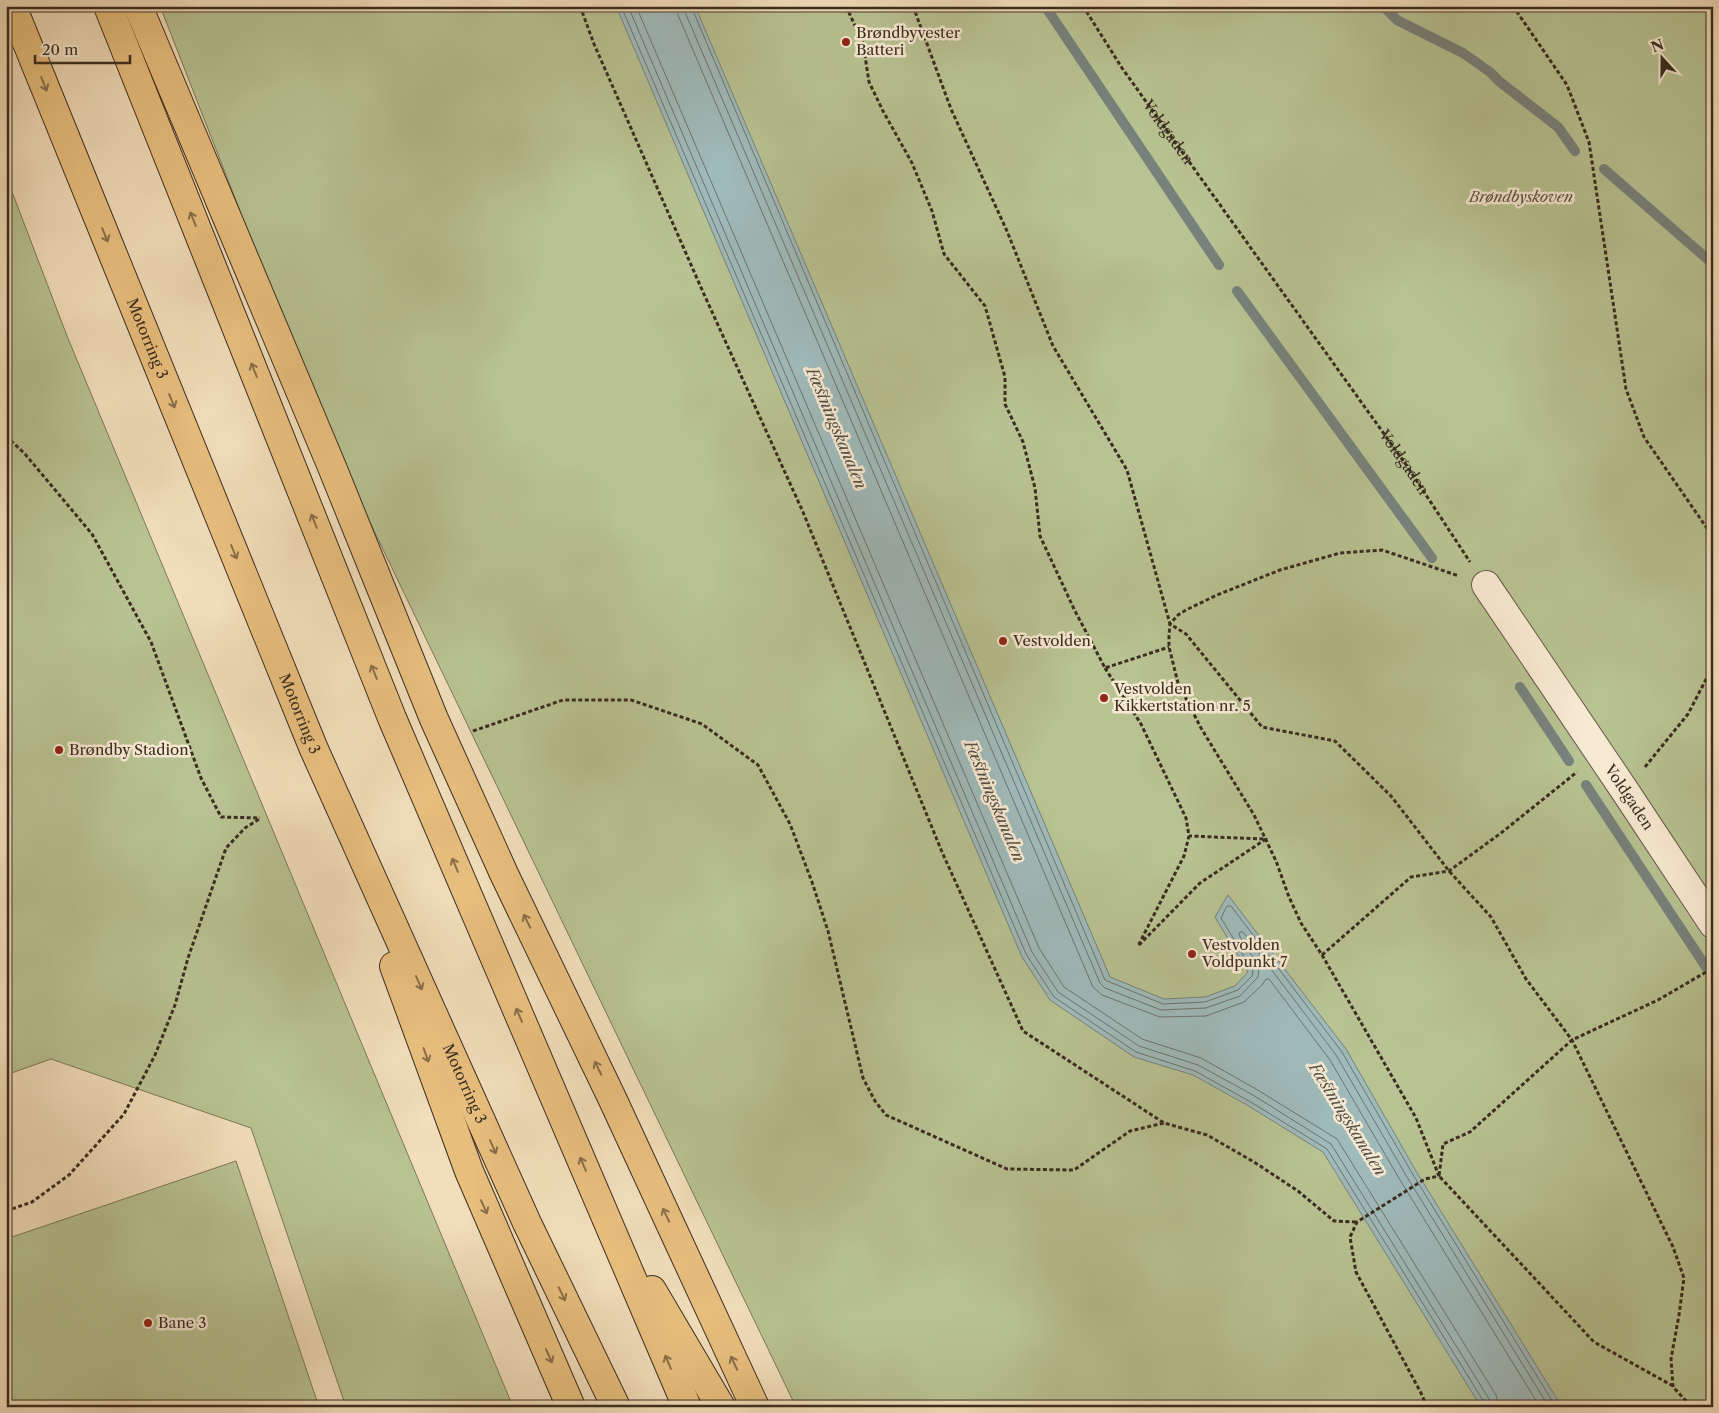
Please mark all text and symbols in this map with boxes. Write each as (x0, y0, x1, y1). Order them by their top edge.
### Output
place label: Brøndbyvester Batteri (856, 23, 961, 59)
scale bar (35, 32, 130, 64)
north arrow (1636, 32, 1686, 82)
text: N (1648, 35, 1666, 56)
marker: Brøndbyvester Batteri (840, 36, 852, 48)
text: 20 m (42, 40, 78, 59)
one-way arrow (39, 76, 49, 91)
street label: Voldgaden (1138, 95, 1198, 168)
park label: Brøndbyskoven (1468, 187, 1573, 206)
one-way arrow (188, 212, 197, 227)
one-way arrow (101, 227, 110, 242)
street label: Motorring 3 (123, 295, 172, 382)
water label: Fæstningskanalen (802, 362, 872, 492)
one-way arrow (248, 363, 257, 378)
one-way arrow (168, 393, 177, 409)
street label: Voldgaden (1374, 425, 1434, 499)
one-way arrow (309, 514, 318, 529)
one-way arrow (229, 544, 239, 559)
place label: Vestvolden (1012, 631, 1092, 650)
marker: Vestvolden (997, 635, 1009, 647)
one-way arrow (369, 665, 378, 680)
street label: Motorring 3 (275, 671, 325, 757)
place label: Vestvolden Kikkertstation nr. 5 (1113, 679, 1251, 715)
marker: Vestvolden Kikkertstation nr. 5 (1098, 692, 1110, 704)
water label: Fæstningskanalen (960, 735, 1030, 865)
place label: Brøndby Stadion (69, 740, 189, 759)
marker: Brøndby Stadion (53, 744, 65, 756)
street label: Voldgaden (1600, 760, 1659, 834)
one-way arrow (450, 858, 460, 873)
one-way arrow (522, 914, 531, 929)
place label: Vestvolden Voldpunkt 7 (1201, 935, 1288, 971)
marker: Vestvolden Voldpunkt 7 (1186, 948, 1198, 960)
one-way arrow (415, 975, 425, 990)
one-way arrow (514, 1008, 524, 1023)
street label: Motorring 3 (439, 1041, 491, 1126)
one-way arrow (422, 1047, 431, 1063)
water label: Fæstningskanalen (1304, 1057, 1391, 1179)
one-way arrow (593, 1061, 602, 1076)
one-way arrow (488, 1139, 498, 1154)
one-way arrow (578, 1157, 588, 1172)
one-way arrow (480, 1199, 490, 1214)
one-way arrow (661, 1208, 671, 1223)
one-way arrow (557, 1286, 567, 1301)
place label: Bane 3 (158, 1313, 206, 1332)
marker: Bane 3 (142, 1317, 154, 1329)
one-way arrow (545, 1348, 555, 1363)
one-way arrow (662, 1355, 672, 1370)
one-way arrow (729, 1355, 739, 1370)

